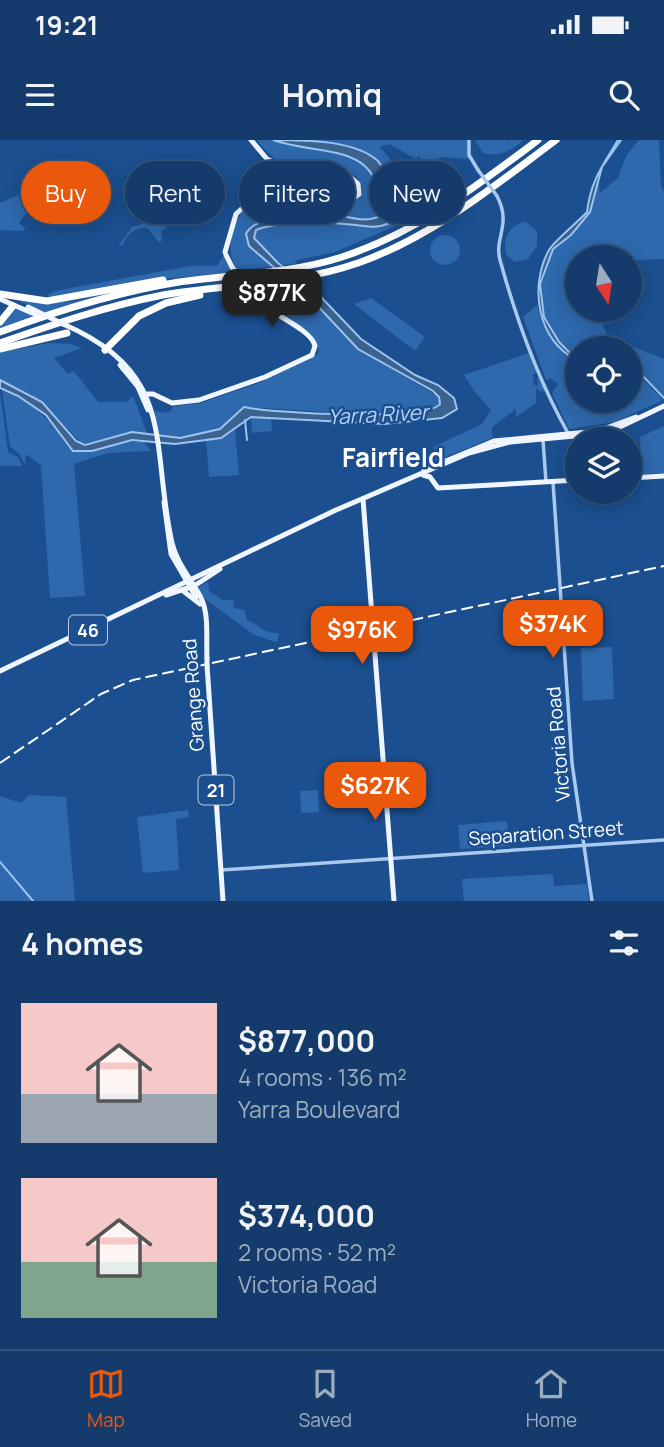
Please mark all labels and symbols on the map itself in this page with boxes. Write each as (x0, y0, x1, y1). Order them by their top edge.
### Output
north arrow (565, 245, 642, 322)
pin: $877K (223, 270, 321, 329)
water label: Yarra River (327, 397, 431, 431)
district label: Fairfield (342, 439, 444, 475)
pin: $374K (504, 601, 602, 660)
pin: $976K (313, 606, 411, 666)
road number: 46 (69, 616, 107, 644)
street label: Grange Road (176, 638, 210, 752)
street label: Victoria Road (540, 685, 576, 803)
pin: $627K (326, 762, 424, 822)
road number: 21 (198, 776, 234, 804)
street label: Separation Street (468, 815, 624, 851)

